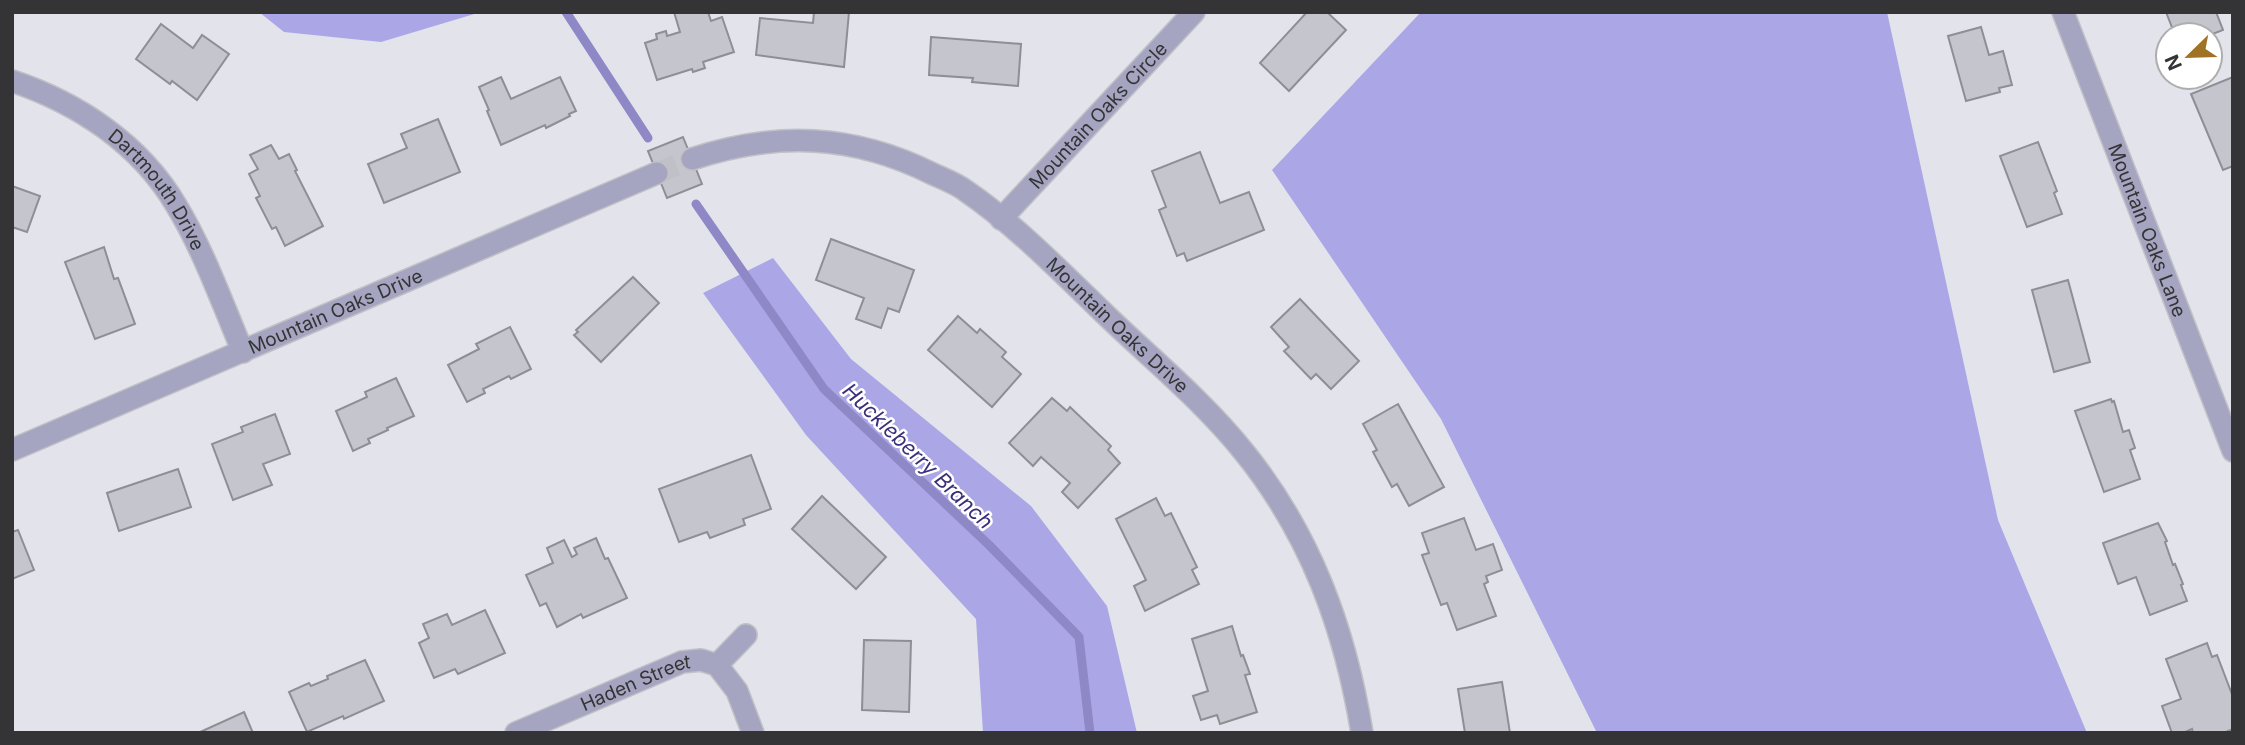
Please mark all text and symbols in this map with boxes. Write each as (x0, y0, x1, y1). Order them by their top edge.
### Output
north arrow (2154, 21, 2224, 91)
street label: Mountain Oaks Circle (1024, 37, 1172, 193)
text: N (2160, 51, 2187, 74)
street label: Dartmouth Drive (104, 124, 210, 254)
street label: Mountain Oaks Lane (2104, 140, 2191, 320)
street label: Mountain Oaks Drive (1042, 252, 1194, 398)
street label: Mountain Oaks Drive (245, 264, 426, 359)
water label: Huckleberry Branch (838, 378, 998, 534)
street label: Haden Street (577, 650, 691, 716)

